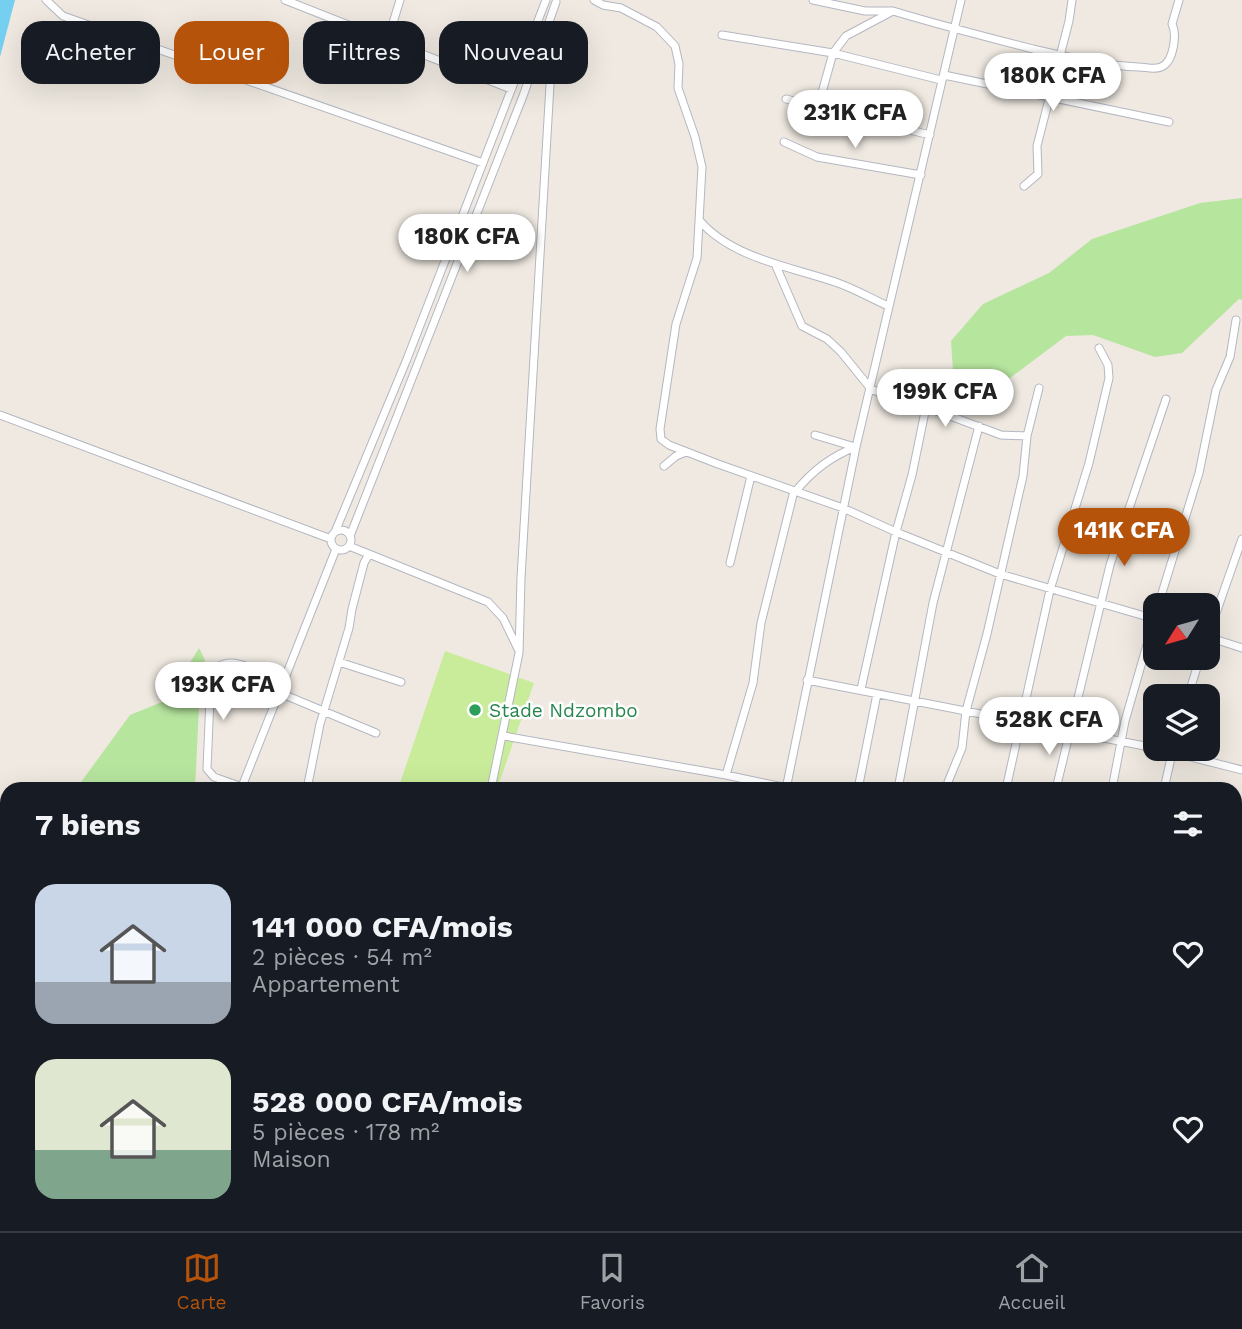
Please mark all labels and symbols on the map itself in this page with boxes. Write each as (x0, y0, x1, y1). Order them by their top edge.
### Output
pin: 180K CFA (981, 54, 1125, 113)
pin: 231K CFA (783, 90, 927, 150)
pin: 180K CFA (395, 215, 539, 274)
pin: 199K CFA (873, 370, 1017, 429)
pin: 141K CFA (1052, 508, 1196, 568)
north arrow (1143, 593, 1220, 670)
pin: 193K CFA (151, 662, 295, 722)
pin: 528K CFA (977, 698, 1121, 757)
place label: Stade Ndzombo (489, 699, 638, 722)
marker: Stade Ndzombo (467, 702, 483, 718)

